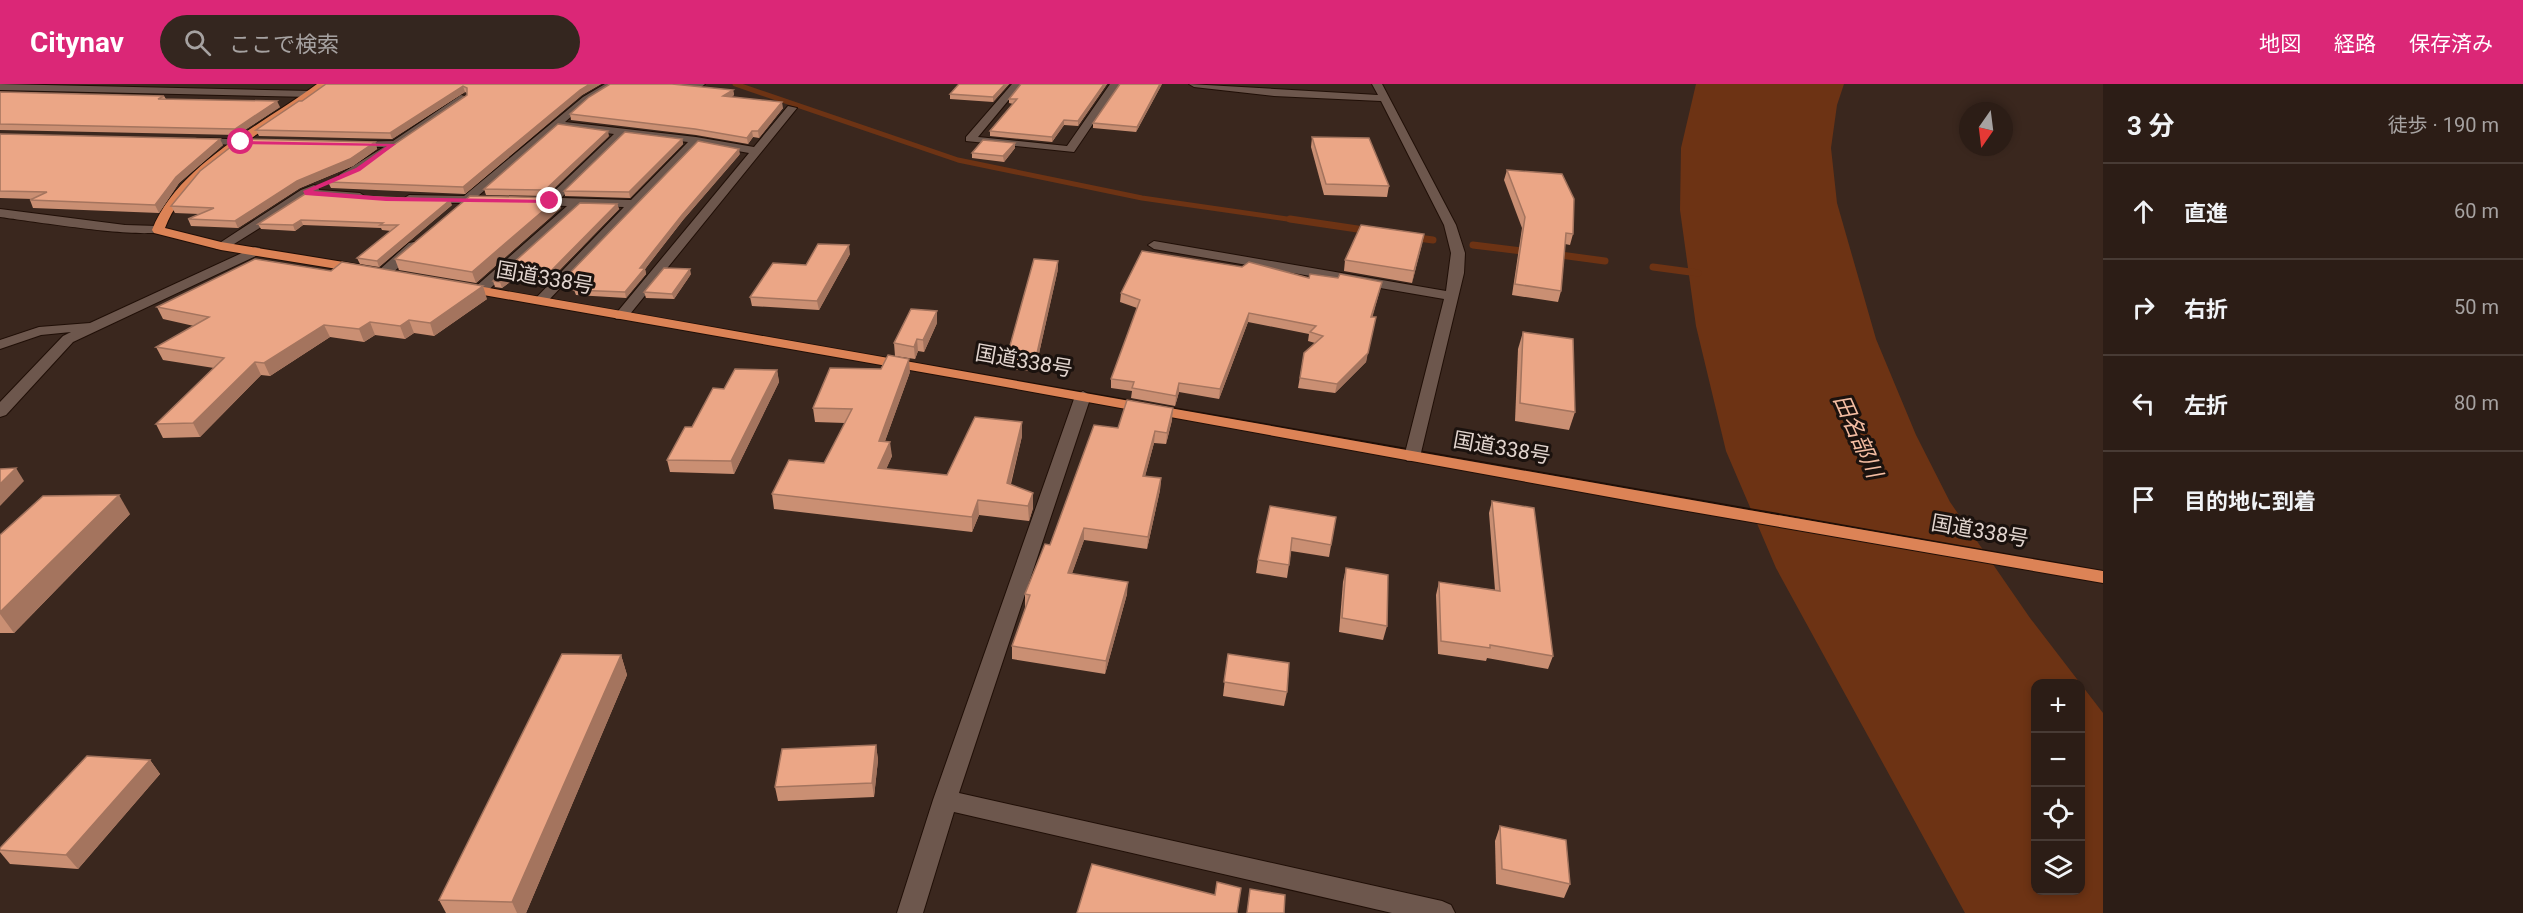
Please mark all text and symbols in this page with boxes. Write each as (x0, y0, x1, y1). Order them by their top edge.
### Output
search box (160, 15, 580, 69)
text: Citynav (30, 26, 124, 59)
icon: search (181, 26, 214, 59)
text: ここで検索 (229, 32, 339, 57)
text: 地図 (2259, 32, 2301, 56)
text: 経路 (2334, 32, 2376, 56)
text: 保存済み (2409, 32, 2493, 56)
north arrow (1959, 102, 2013, 156)
text: 3 分 (2127, 111, 2174, 141)
text: 徒歩 · 190 m (2388, 113, 2499, 137)
route start (227, 128, 253, 154)
route end (536, 187, 562, 213)
icon: ahead (2127, 195, 2160, 228)
text: 60 m (2454, 199, 2499, 223)
text: 直進 (2184, 201, 2228, 226)
street label: 国道338号 (494, 258, 596, 298)
icon: right (2127, 291, 2160, 324)
text: 50 m (2454, 295, 2499, 319)
text: 右折 (2184, 297, 2228, 322)
street label: 国道338号 (973, 341, 1075, 381)
icon: left (2127, 387, 2160, 420)
water label: 田名部川 (1829, 391, 1888, 483)
text: 80 m (2454, 391, 2499, 415)
text: 左折 (2184, 393, 2228, 418)
street label: 国道338号 (1451, 428, 1553, 468)
icon: arrive (2127, 483, 2160, 516)
text: 目的地に到着 (2184, 489, 2316, 514)
street label: 国道338号 (1929, 511, 2031, 551)
map controls (2031, 679, 2085, 895)
button: + (2031, 679, 2085, 733)
button: − (2031, 733, 2085, 787)
button: locate (2031, 787, 2085, 841)
button: layers (2031, 841, 2085, 895)

